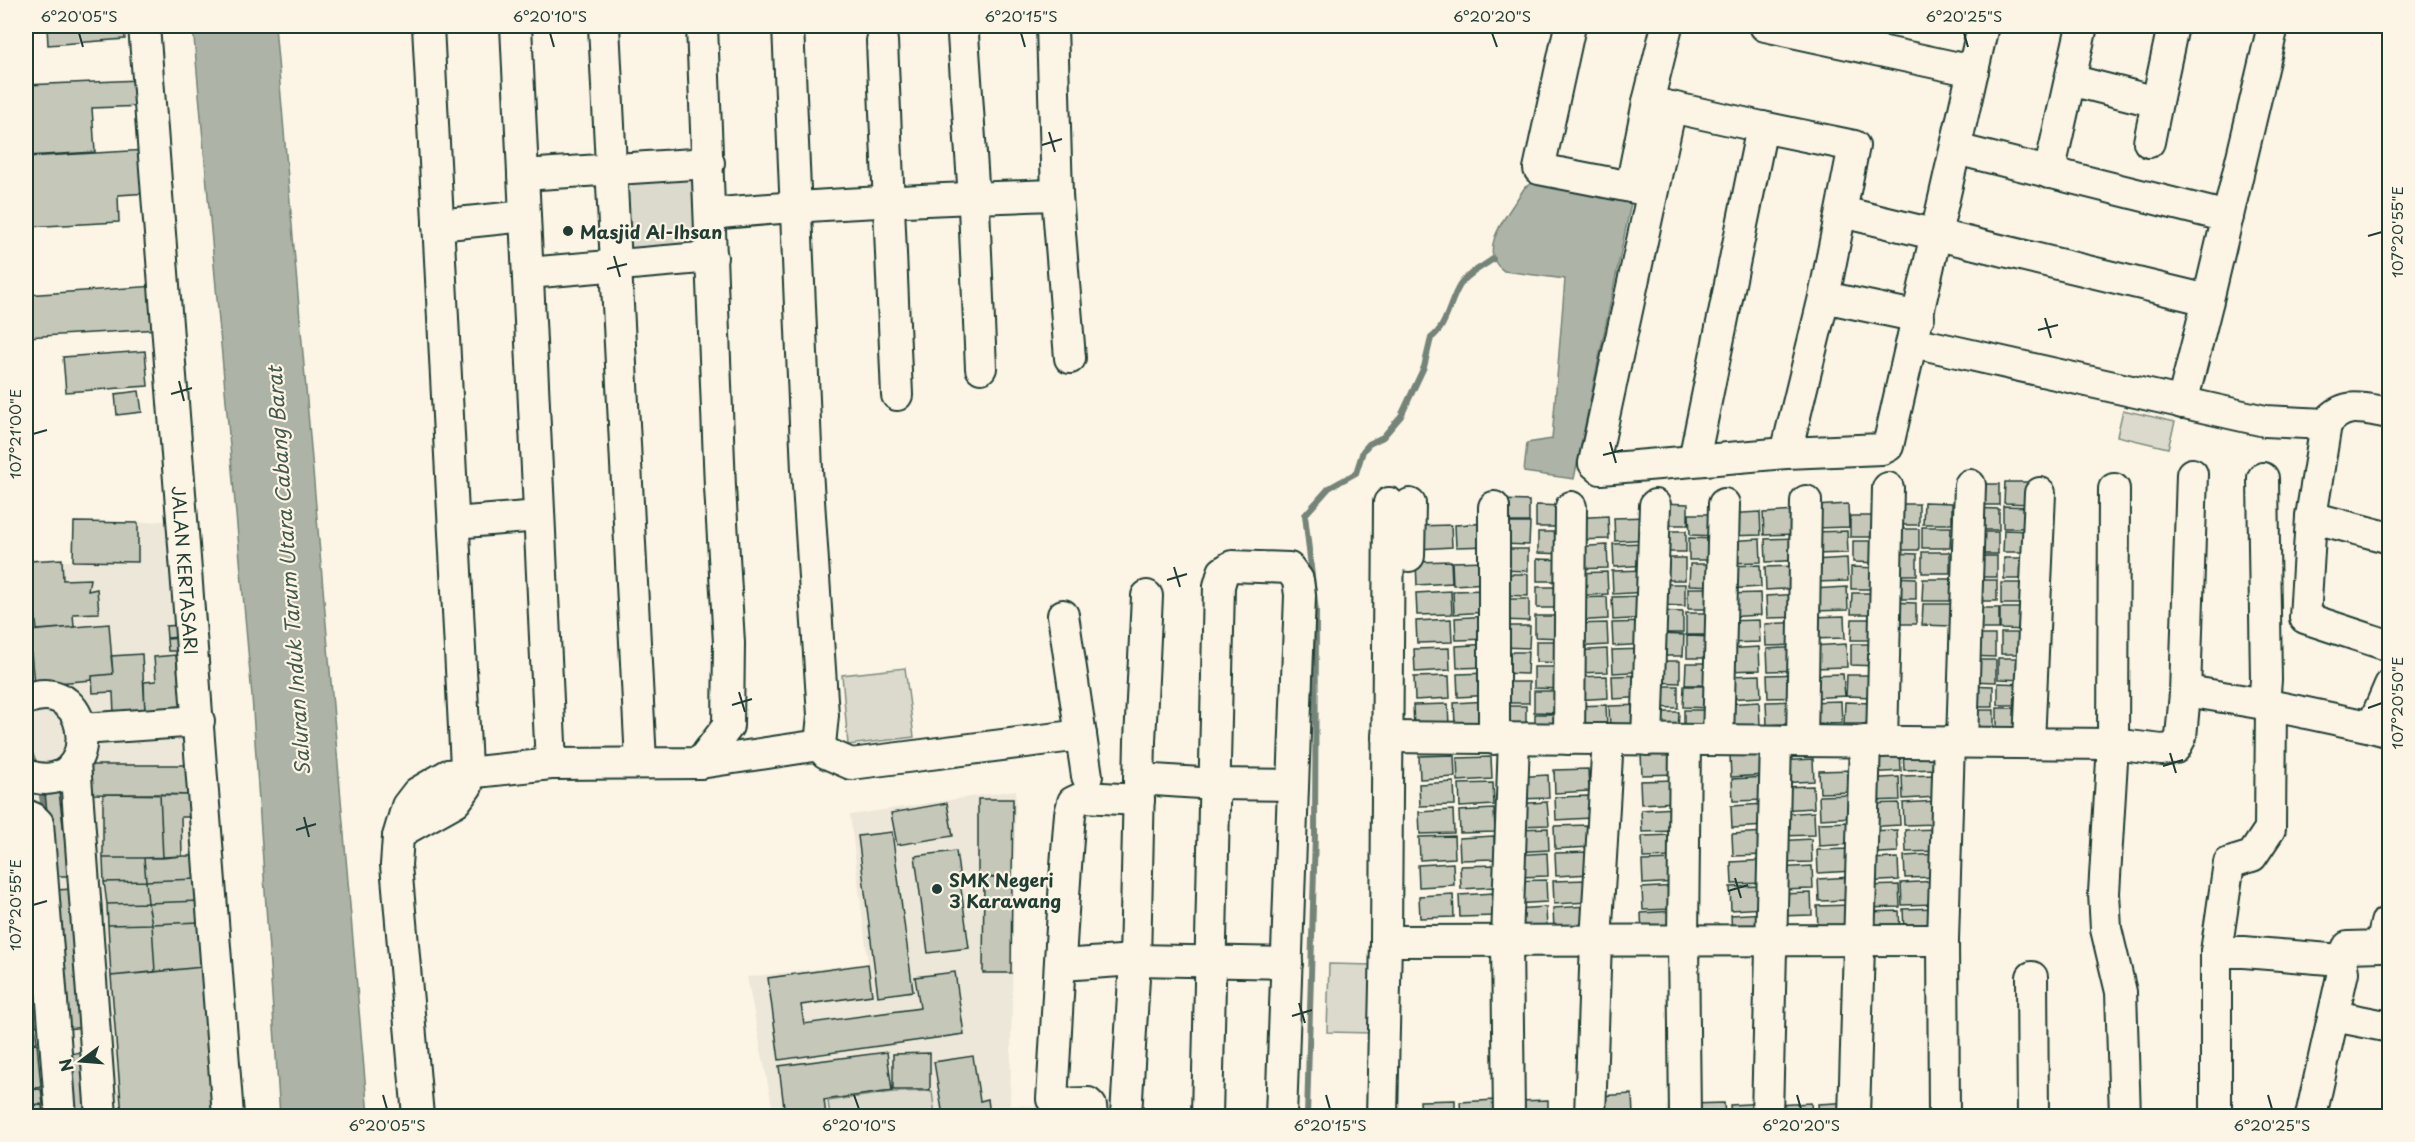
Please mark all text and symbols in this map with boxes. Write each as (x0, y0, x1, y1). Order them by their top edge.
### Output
text: 6°20'05"S (40, 4, 118, 27)
text: 6°20'10"S (513, 4, 587, 27)
text: 6°20'15"S (984, 4, 1058, 27)
text: 6°20'20"S (1453, 4, 1531, 27)
text: 6°20'25"S (1926, 4, 2002, 27)
text: 107°20'55"E (2385, 186, 2408, 278)
place label: Masjid Al-Ihsan (580, 218, 722, 245)
marker: Masjid Al-Ihsan (561, 224, 575, 238)
water label: Saluran Induk Tarum Utara Cabang Barat (259, 363, 317, 776)
text: 107°21'00"E (3, 389, 26, 479)
street label: JALAN KERTASARI (166, 485, 206, 656)
text: 107°20'50"E (2385, 657, 2408, 749)
text: 107°20'55"E (3, 859, 26, 951)
place label: SMK Negeri 3 Karawang (949, 866, 1061, 914)
marker: SMK Negeri 3 Karawang (930, 882, 944, 896)
north arrow (51, 1031, 111, 1091)
text: N (52, 1056, 79, 1075)
text: 6°20'05"S (348, 1113, 426, 1136)
text: 6°20'10"S (822, 1113, 896, 1136)
text: 6°20'15"S (1293, 1113, 1367, 1136)
text: 6°20'20"S (1762, 1113, 1840, 1136)
text: 6°20'25"S (2234, 1113, 2310, 1136)

